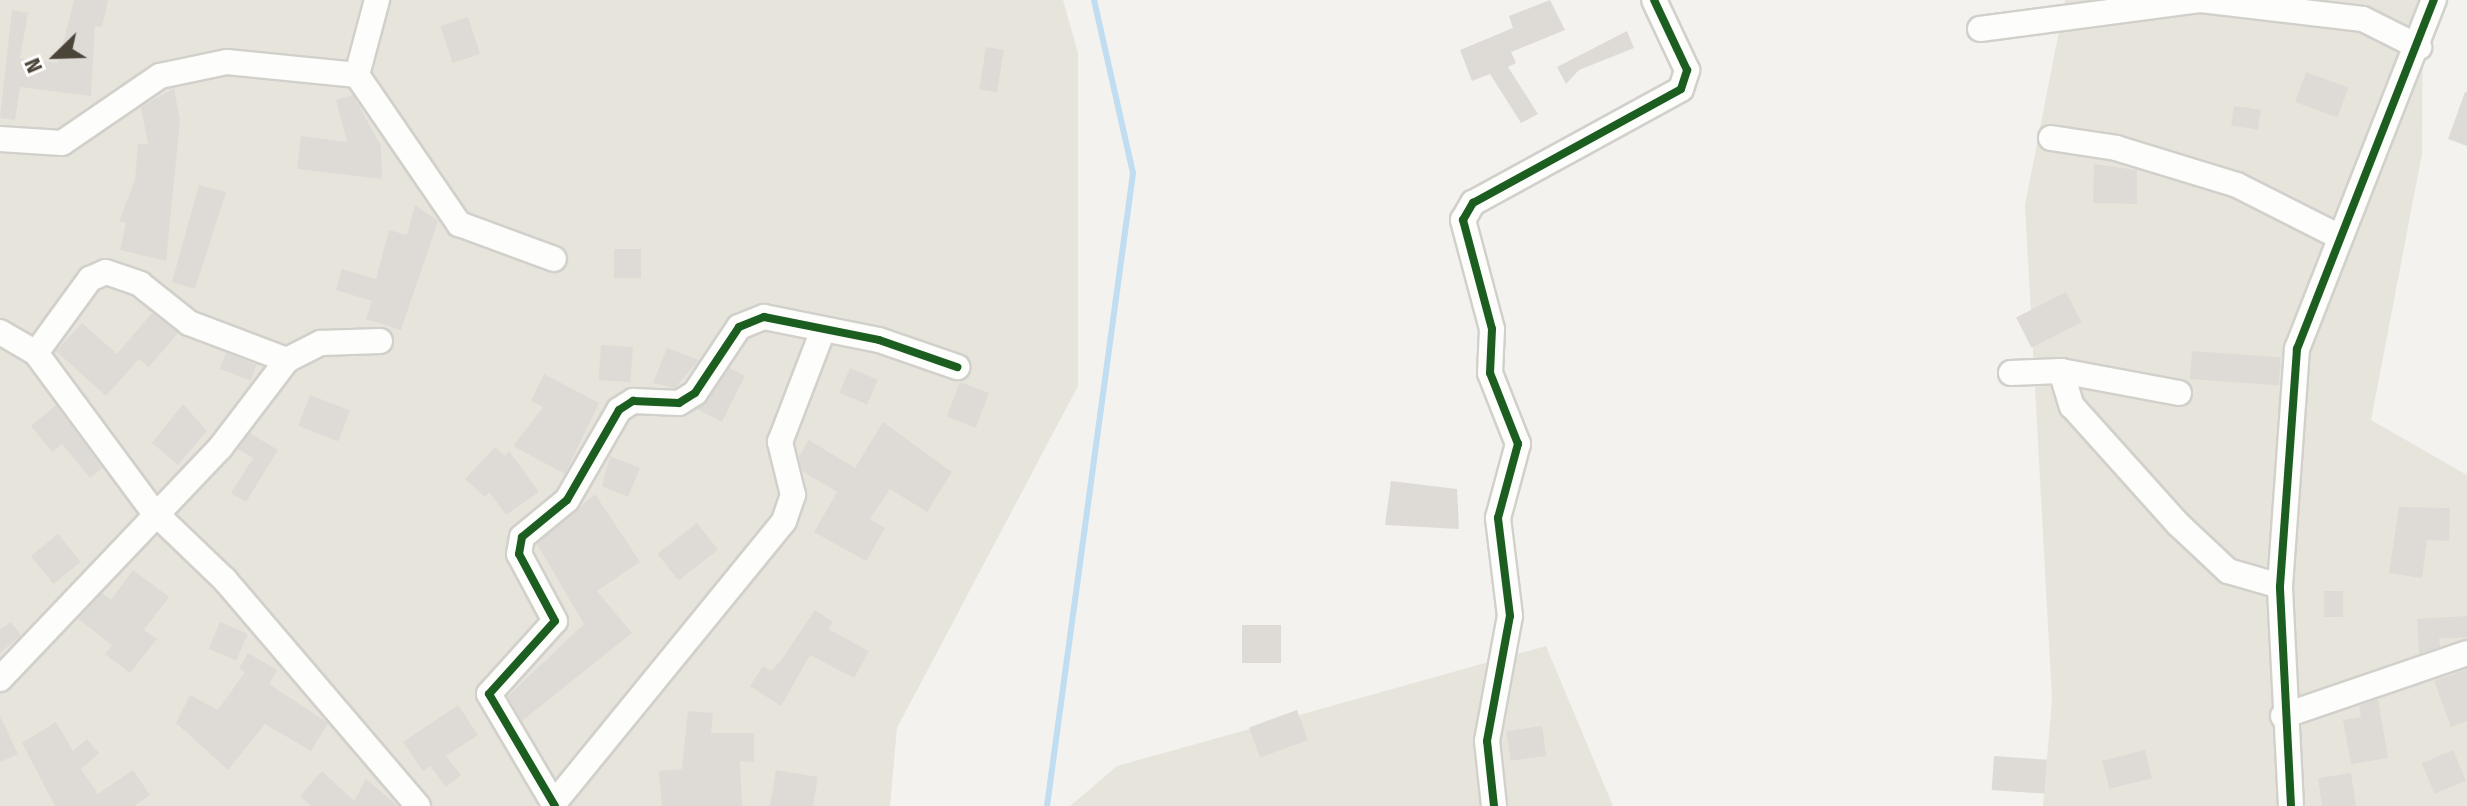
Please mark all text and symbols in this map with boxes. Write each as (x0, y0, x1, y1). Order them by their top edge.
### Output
north arrow (16, 16, 96, 96)
text: N (18, 54, 48, 77)

